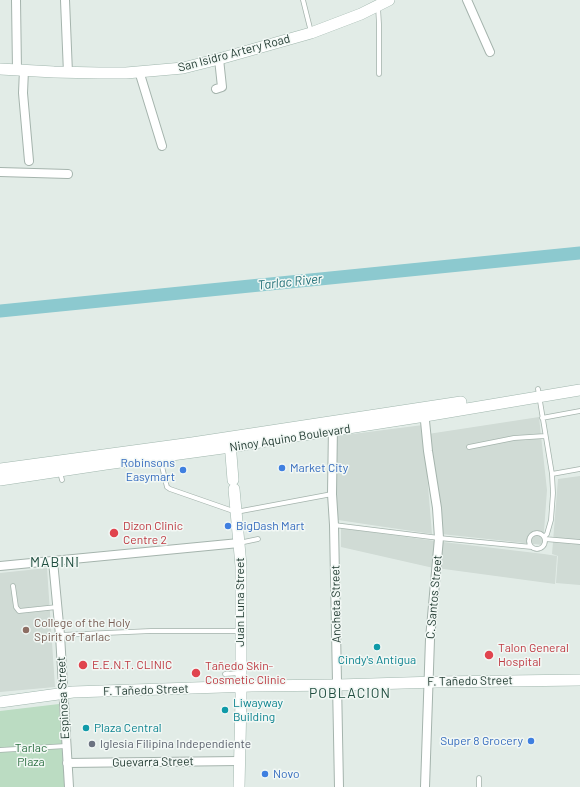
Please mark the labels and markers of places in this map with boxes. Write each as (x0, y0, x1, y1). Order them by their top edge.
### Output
place label: Robinsons Easymart (121, 456, 175, 484)
place label: Market City (290, 461, 348, 475)
marker: Market City (277, 463, 287, 473)
marker: Robinsons Easymart (178, 465, 188, 475)
place label: Dizon Clinic Centre 2 (123, 519, 183, 547)
place label: BigDash Mart (236, 519, 305, 533)
marker: BigDash Mart (223, 521, 233, 531)
marker: Dizon Clinic Centre 2 (108, 527, 120, 539)
place label: College of the Holy Spirit of Tarlac (34, 616, 130, 644)
marker: College of the Holy Spirit of Tarlac (21, 625, 31, 635)
place label: Talon General Hospital (498, 641, 569, 669)
marker: Cindy's Antigua (372, 642, 382, 652)
marker: Talon General Hospital (483, 649, 495, 661)
place label: Cindy's Antigua (338, 653, 416, 667)
place label: E.E.N.T. CLINIC (92, 658, 172, 672)
marker: E.E.N.T. CLINIC (77, 659, 89, 671)
place label: Tañedo Skin- Cosmetic Clinic (205, 659, 286, 687)
marker: Tañedo Skin- Cosmetic Clinic (190, 667, 202, 679)
place label: Liwayway Building (233, 696, 283, 724)
marker: Liwayway Building (220, 705, 230, 715)
place label: Plaza Central (94, 721, 162, 735)
marker: Plaza Central (81, 723, 91, 733)
place label: Super 8 Grocery (440, 734, 523, 748)
marker: Super 8 Grocery (526, 736, 536, 746)
place label: Iglesia Filipina Independiente (100, 737, 251, 751)
marker: Iglesia Filipina Independiente (87, 739, 97, 749)
place label: Novo (273, 767, 299, 781)
marker: Novo (260, 769, 270, 779)

